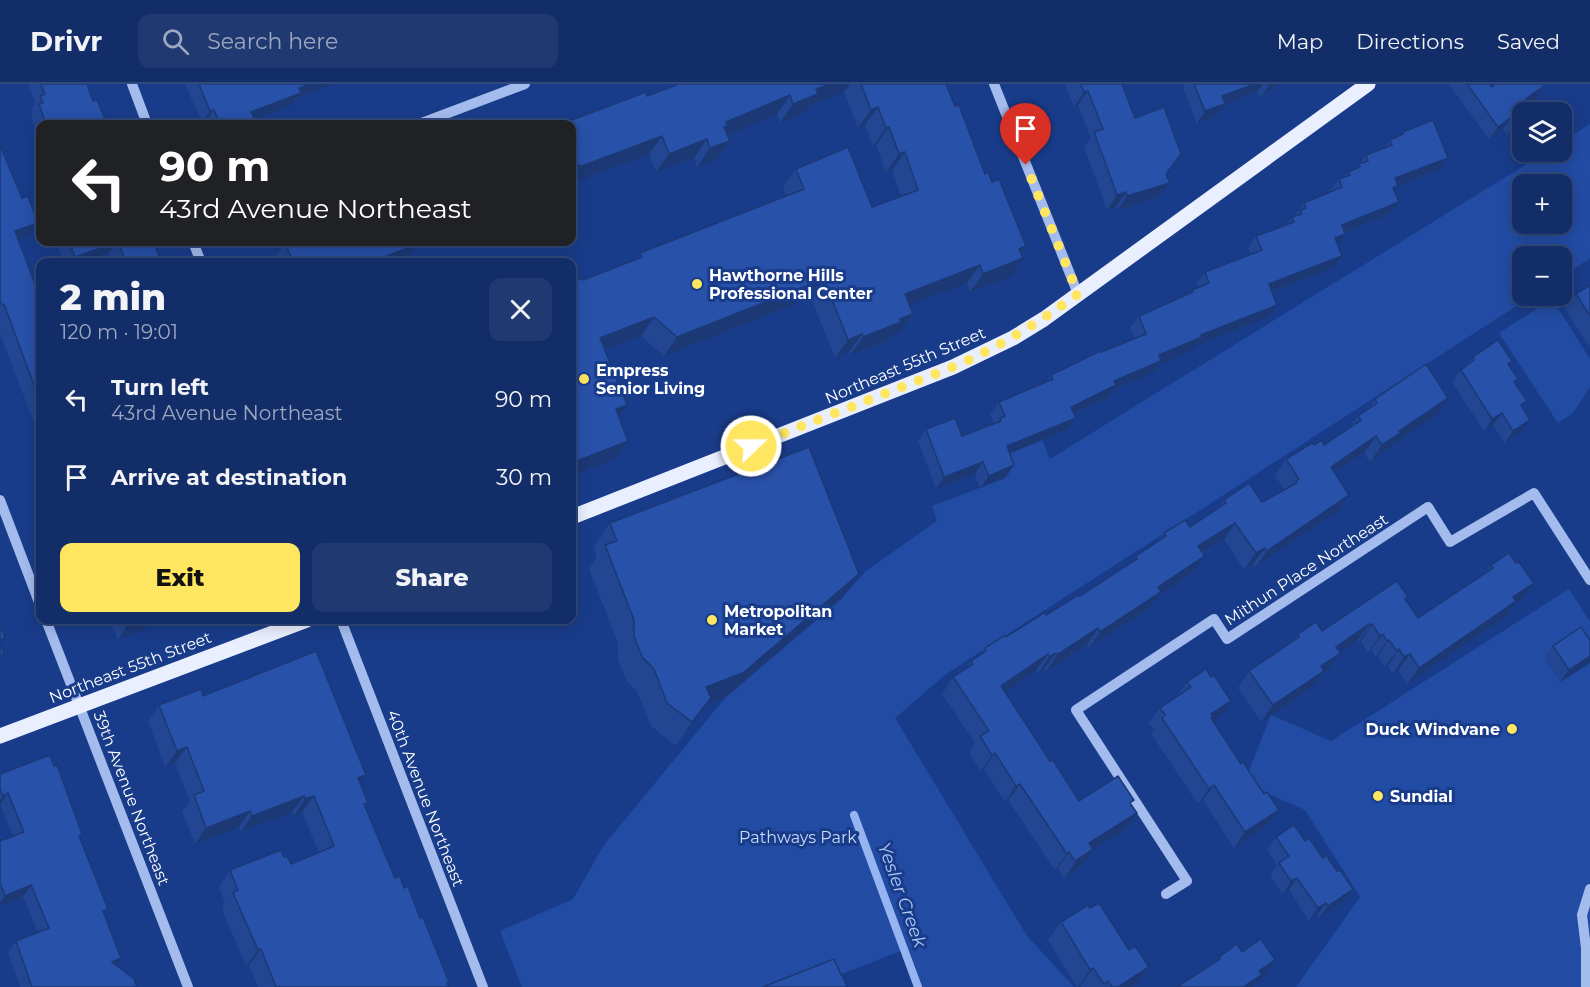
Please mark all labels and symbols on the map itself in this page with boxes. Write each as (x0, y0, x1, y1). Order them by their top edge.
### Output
pin (1000, 103, 1051, 165)
place label: Hawthorne Hills Professional Center (709, 266, 873, 303)
marker: Hawthorne Hills Professional Center (690, 277, 704, 291)
street label: Northeast 55th Street (822, 323, 989, 408)
place label: Empress Senior Living (596, 361, 705, 398)
marker: Empress Senior Living (577, 372, 591, 386)
position arrow (719, 414, 783, 478)
street label: Mithun Place Northeast (1221, 509, 1392, 629)
place label: Metropolitan Market (724, 602, 832, 639)
marker: Metropolitan Market (705, 613, 719, 627)
street label: Northeast 55th Street (46, 628, 214, 707)
street label: 40th Avenue Northeast (383, 707, 468, 890)
street label: 39th Avenue Northeast (89, 708, 174, 888)
place label: Duck Windvane (1366, 720, 1500, 739)
marker: Duck Windvane (1505, 722, 1519, 736)
place label: Sundial (1390, 787, 1453, 806)
marker: Sundial (1371, 789, 1385, 803)
park label: Pathways Park (739, 828, 857, 847)
water label: Yesler Creek (873, 839, 932, 952)

